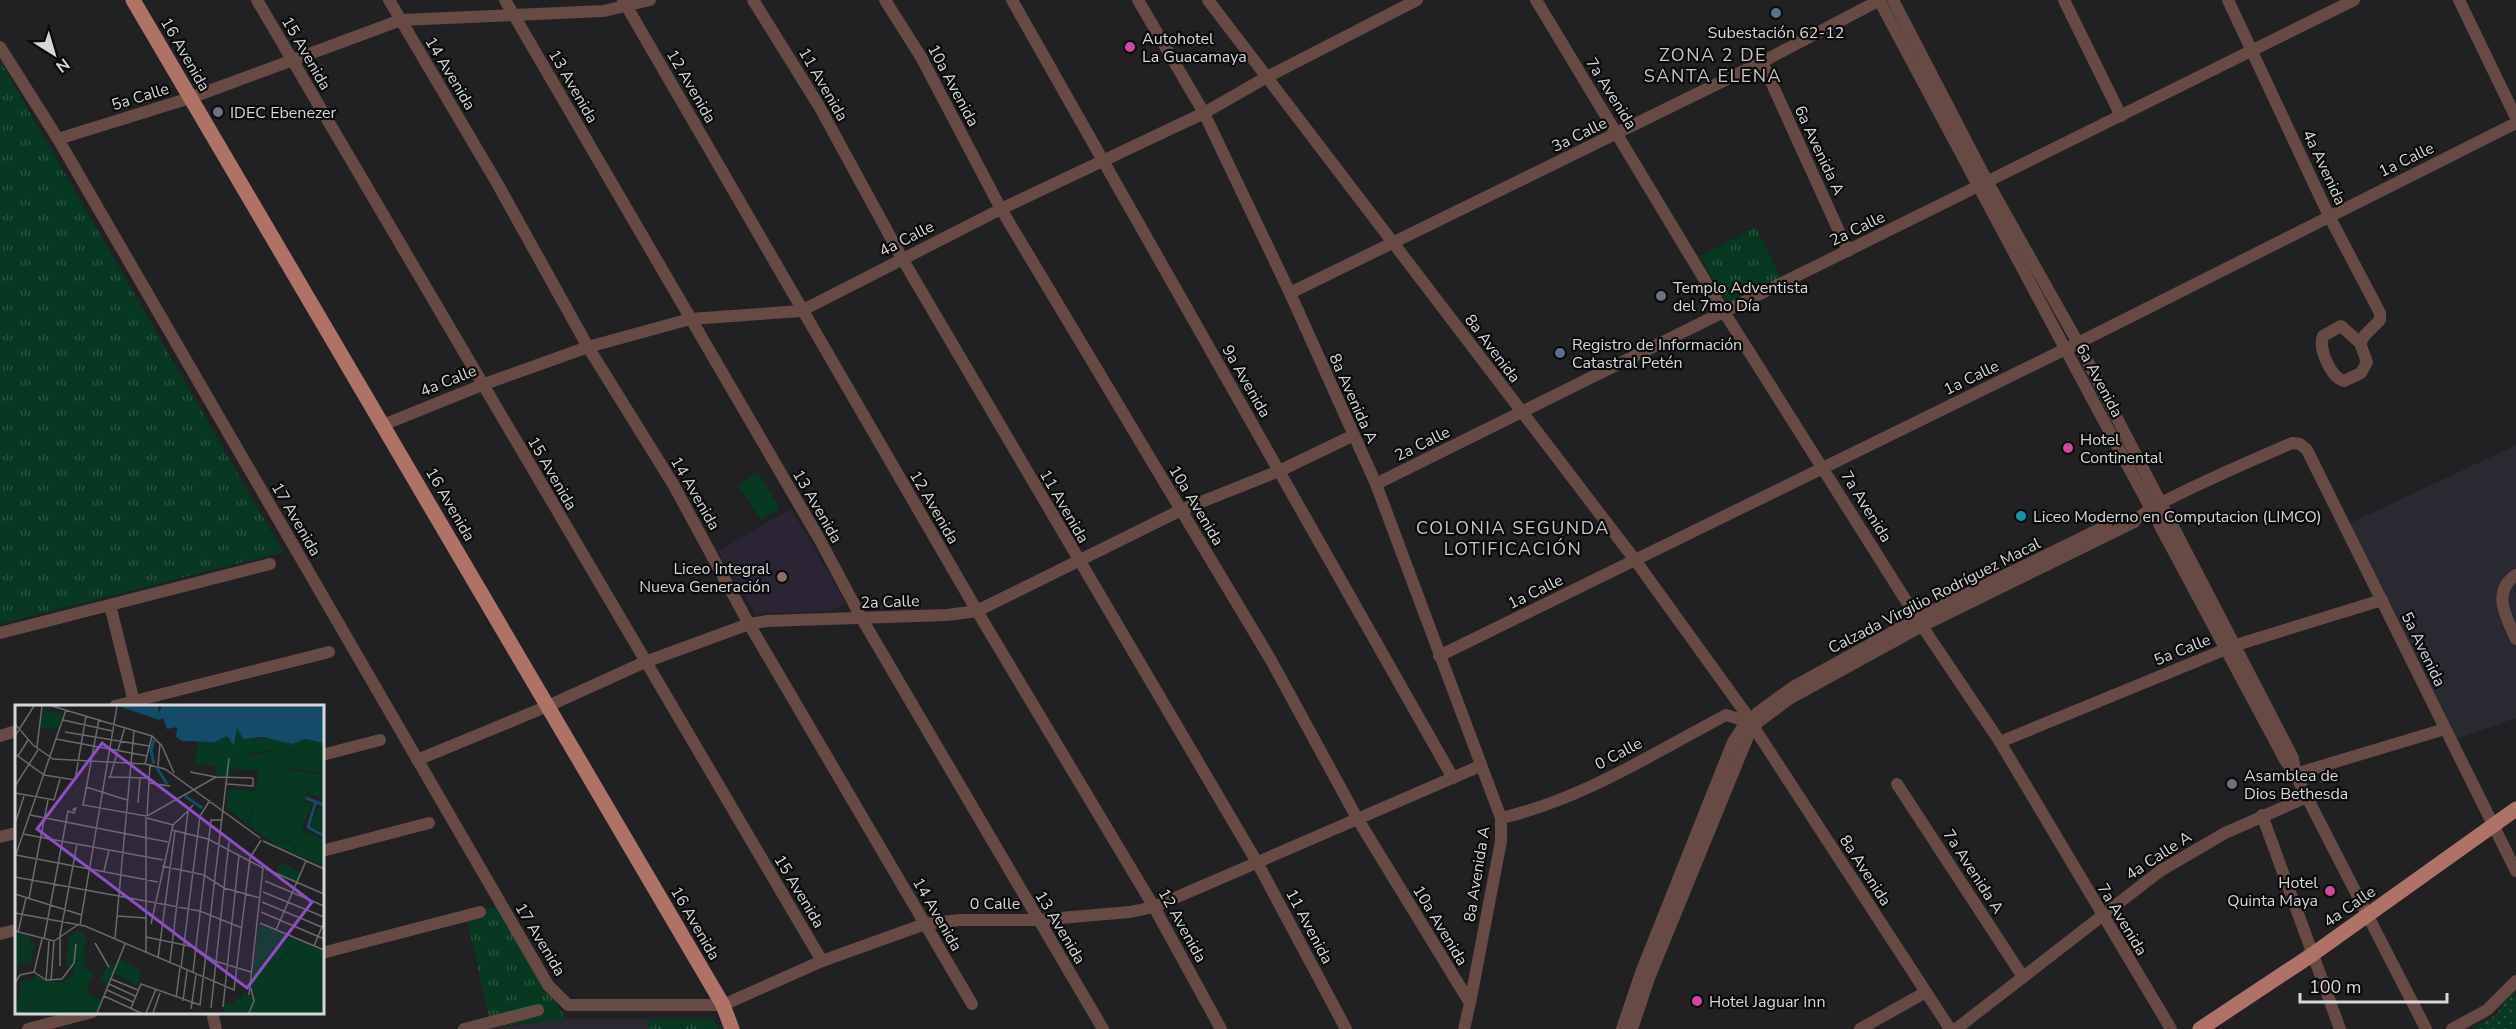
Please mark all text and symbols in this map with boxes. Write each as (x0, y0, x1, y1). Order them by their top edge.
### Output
marker: Subestación 62-12 (1769, 6, 1783, 20)
street label: 15 Avenida (276, 13, 336, 94)
street label: 16 Avenida (155, 14, 215, 95)
place label: Subestación 62-12 (1708, 22, 1844, 44)
north arrow (24, 24, 84, 84)
place label: Autohotel La Guacamaya (1142, 28, 1247, 68)
street label: 14 Avenida (420, 33, 481, 114)
street label: 10a Avenida (922, 40, 984, 130)
marker: Autohotel La Guacamaya (1123, 40, 1137, 54)
district label: ZONA 2 DE SANTA ELENA (1644, 43, 1782, 88)
street label: 11 Avenida (793, 44, 853, 125)
street label: 13 Avenida (543, 46, 603, 127)
street label: 12 Avenida (661, 46, 721, 127)
text: N (51, 53, 74, 78)
street label: 7a Avenida (1580, 53, 1642, 134)
street label: 5a Calle (109, 78, 172, 116)
place label: IDEC Ebenezer (230, 102, 337, 124)
street label: 6a Avenida A (1789, 102, 1850, 199)
marker: IDEC Ebenezer (211, 105, 225, 119)
street label: 3a Calle (1548, 112, 1611, 158)
street label: 4a Avenida (2297, 126, 2351, 209)
street label: 1a Calle (2375, 137, 2438, 183)
street label: 2a Calle (1826, 206, 1889, 252)
street label: 4a Calle (875, 216, 938, 262)
place label: Templo Adventista del 7mo Día (1673, 277, 1808, 317)
marker: Templo Adventista del 7mo Día (1654, 289, 1668, 303)
street label: 8a Avenida (1459, 310, 1525, 387)
place label: Registro de Información Catastral Petén (1572, 334, 1742, 374)
street label: 6a Avenida (2070, 340, 2128, 421)
street label: 9a Avenida (1216, 341, 1276, 422)
marker: Registro de Información Catastral Petén (1553, 346, 1567, 360)
street label: 8a Avenida A (1323, 350, 1383, 447)
street label: 1a Calle (1940, 355, 2003, 401)
street label: 4a Calle (417, 360, 480, 402)
street label: 2a Calle (1391, 421, 1454, 467)
place label: Hotel Continental (2080, 429, 2163, 469)
street label: 15 Avenida (522, 433, 582, 514)
marker: Hotel Continental (2061, 441, 2075, 455)
street label: 14 Avenida (665, 453, 725, 534)
street label: 10a Avenida (1163, 461, 1229, 550)
street label: 16 Avenida (420, 464, 480, 545)
street label: 13 Avenida (787, 466, 847, 547)
street label: 11 Avenida (1034, 466, 1094, 547)
street label: 7a Avenida (1835, 466, 1897, 547)
street label: 12 Avenida (904, 467, 964, 548)
street label: 17 Avenida (266, 479, 326, 560)
place label: Liceo Moderno en Computacion (LIMCO) (2033, 506, 2322, 528)
marker: Liceo Moderno en Computacion (LIMCO) (2014, 509, 2028, 523)
district label: COLONIA SEGUNDA LOTIFICACIÓN (1416, 516, 1610, 561)
street label: Calzada Virgilio Rodríguez Macal (1824, 532, 2045, 659)
place label: Liceo Integral Nueva Generación (639, 558, 770, 598)
street label: 1a Calle (1504, 569, 1567, 615)
marker: Liceo Integral Nueva Generación (775, 570, 789, 584)
street label: 2a Calle (860, 590, 920, 614)
street label: 5a Avenida (2396, 608, 2451, 691)
street label: 5a Calle (2151, 629, 2214, 671)
inset map (15, 705, 324, 1014)
street label: 0 Calle (1591, 732, 1646, 775)
place label: Asamblea de Dios Bethesda (2244, 765, 2348, 805)
marker: Asamblea de Dios Bethesda (2225, 777, 2239, 791)
street label: 8a Avenida A (1459, 824, 1495, 924)
street label: 7a Avenida A (1938, 825, 2009, 918)
street label: 4a Calle A (2121, 826, 2196, 885)
street label: 8a Avenida (1834, 831, 1896, 910)
street label: 15 Avenida (769, 851, 830, 932)
place label: Hotel Quinta Maya (2227, 872, 2318, 912)
street label: 14 Avenida (907, 874, 967, 955)
street label: 7a Avenida (2092, 879, 2152, 960)
street label: 10a Avenida (1407, 881, 1473, 970)
street label: 4a Calle (2319, 881, 2380, 933)
street label: 16 Avenida (665, 883, 725, 964)
street label: 12 Avenida (1153, 884, 1212, 967)
marker: Hotel Quinta Maya (2323, 884, 2337, 898)
street label: 11 Avenida (1280, 885, 1338, 968)
street label: 13 Avenida (1030, 887, 1091, 968)
street label: 0 Calle (970, 893, 1020, 915)
street label: 17 Avenida (510, 899, 571, 980)
scale bar (2300, 966, 2447, 1004)
text: 100 m (2309, 975, 2361, 999)
place label: Hotel Jaguar Inn (1709, 991, 1825, 1013)
marker: Hotel Jaguar Inn (1690, 994, 1704, 1008)

